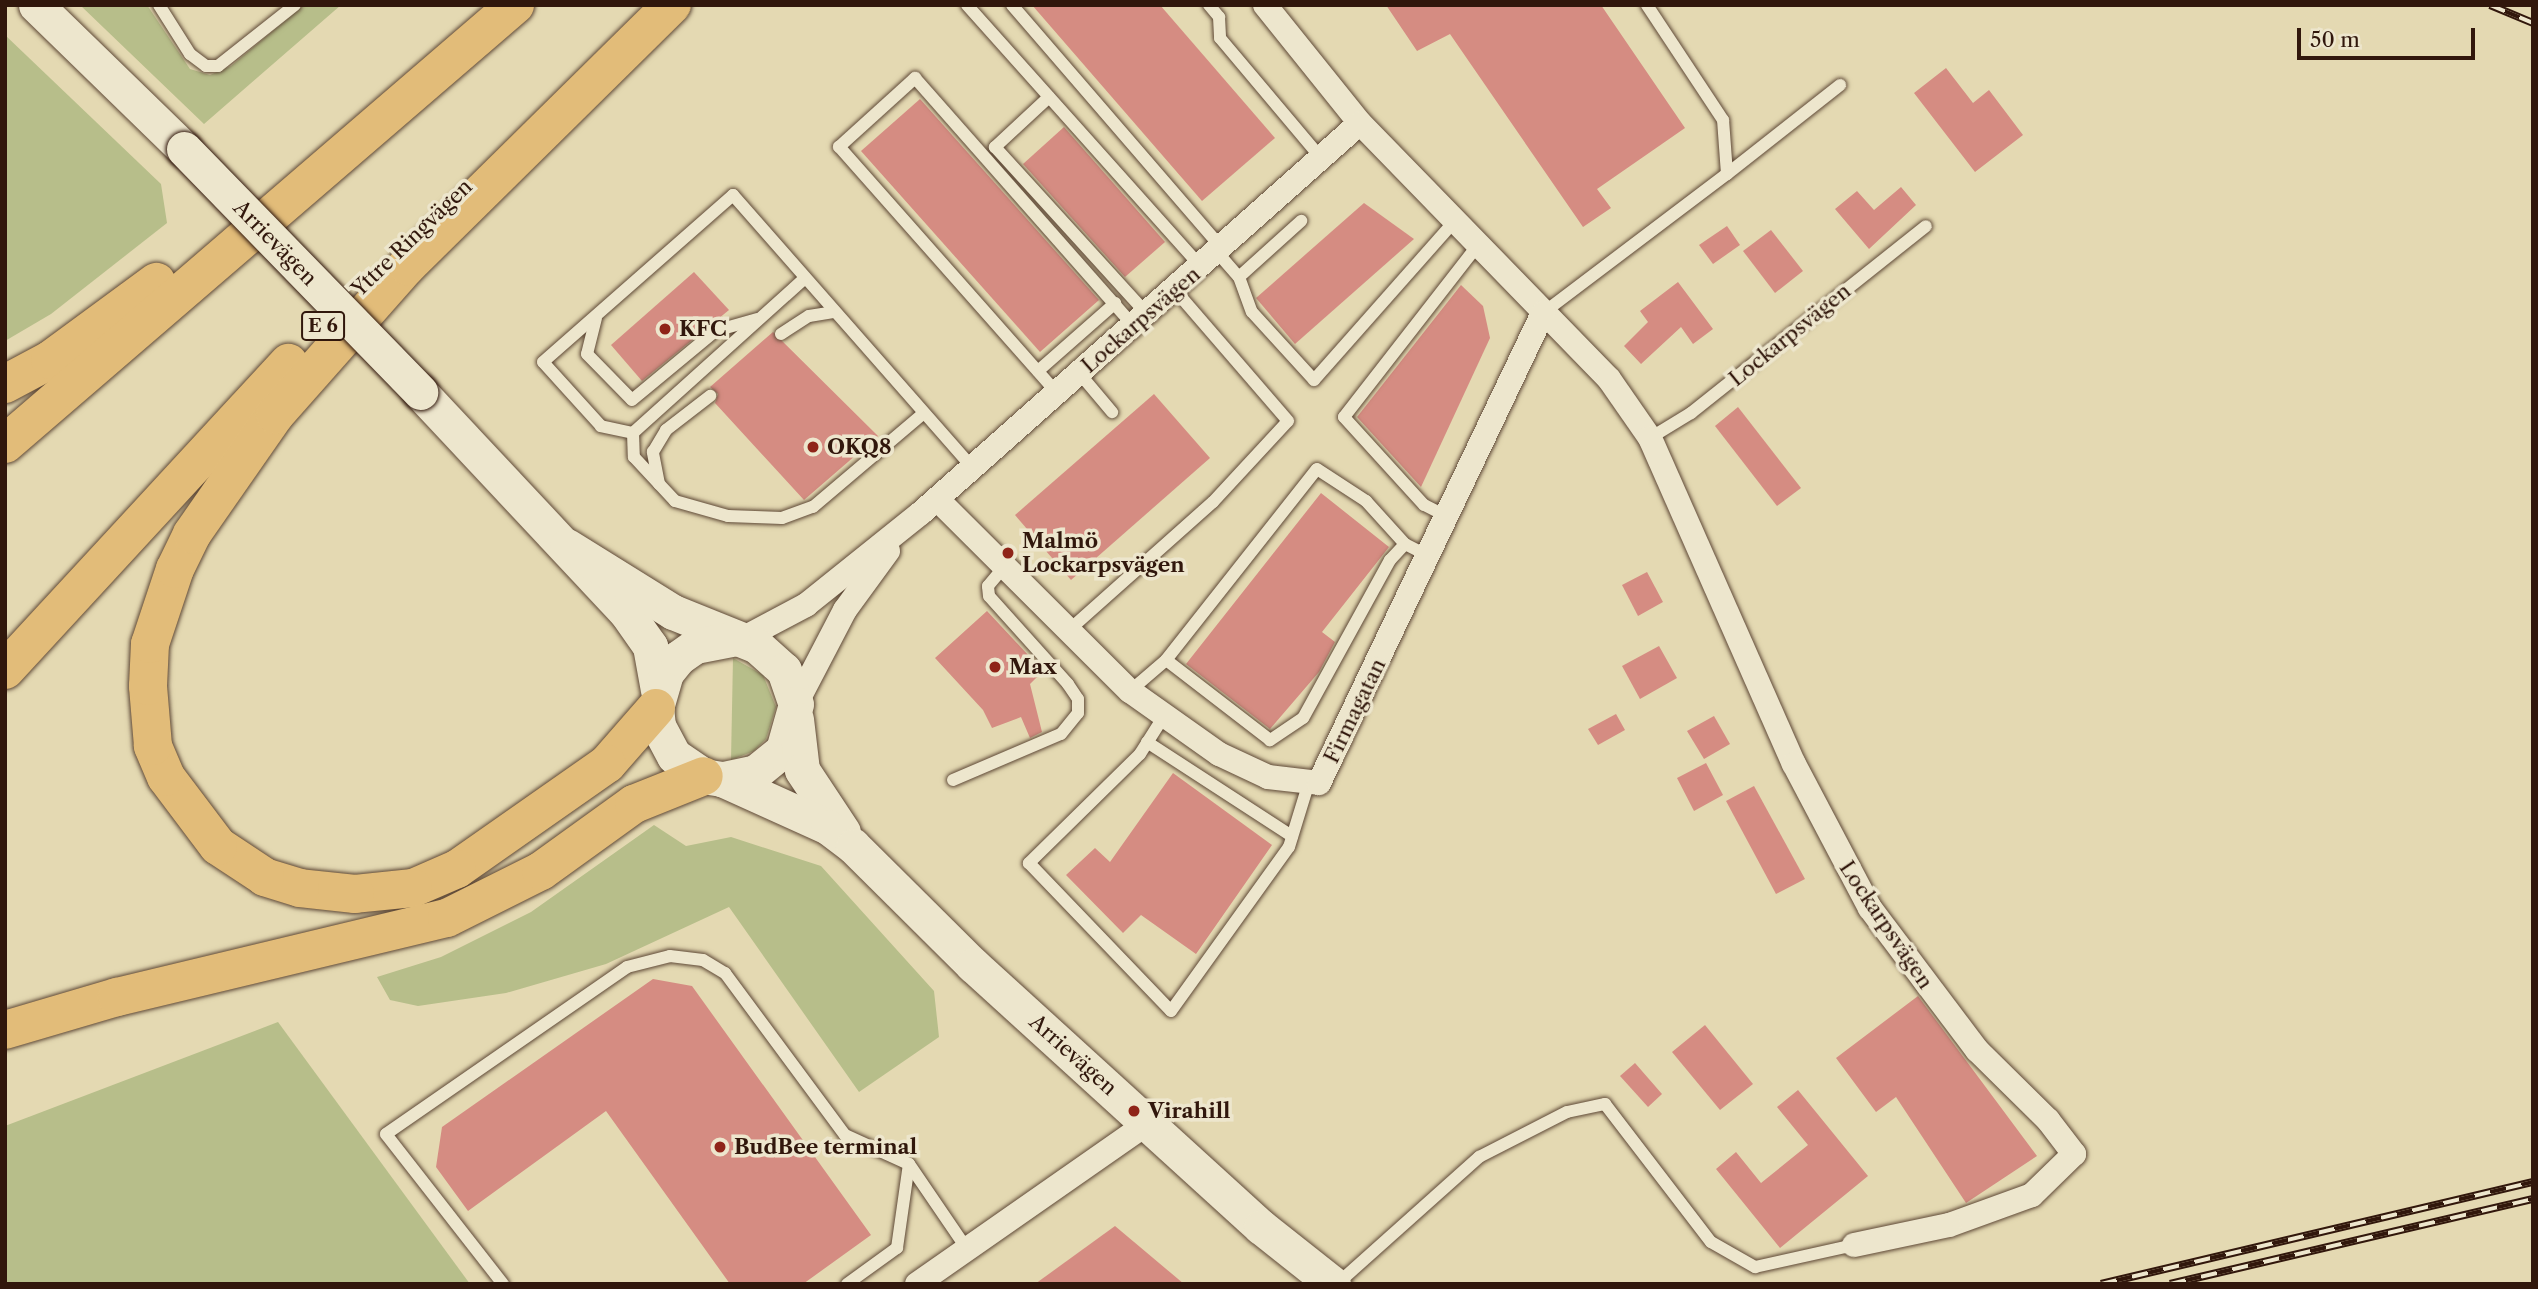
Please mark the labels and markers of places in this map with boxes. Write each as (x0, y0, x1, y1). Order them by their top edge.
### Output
place label: KFC (679, 316, 727, 342)
marker: KFC (657, 321, 673, 337)
place label: OKQ8 (827, 434, 892, 460)
marker: OKQ8 (805, 439, 821, 455)
place label: Malmö Lockarpsvägen (1022, 528, 1185, 578)
marker: Malmö Lockarpsvägen (1000, 545, 1016, 561)
place label: Max (1009, 654, 1057, 680)
marker: Max (987, 659, 1003, 675)
place label: Virahill (1148, 1098, 1230, 1124)
marker: Virahill (1126, 1103, 1142, 1119)
place label: BudBee terminal (734, 1134, 917, 1160)
marker: BudBee terminal (712, 1139, 728, 1155)

